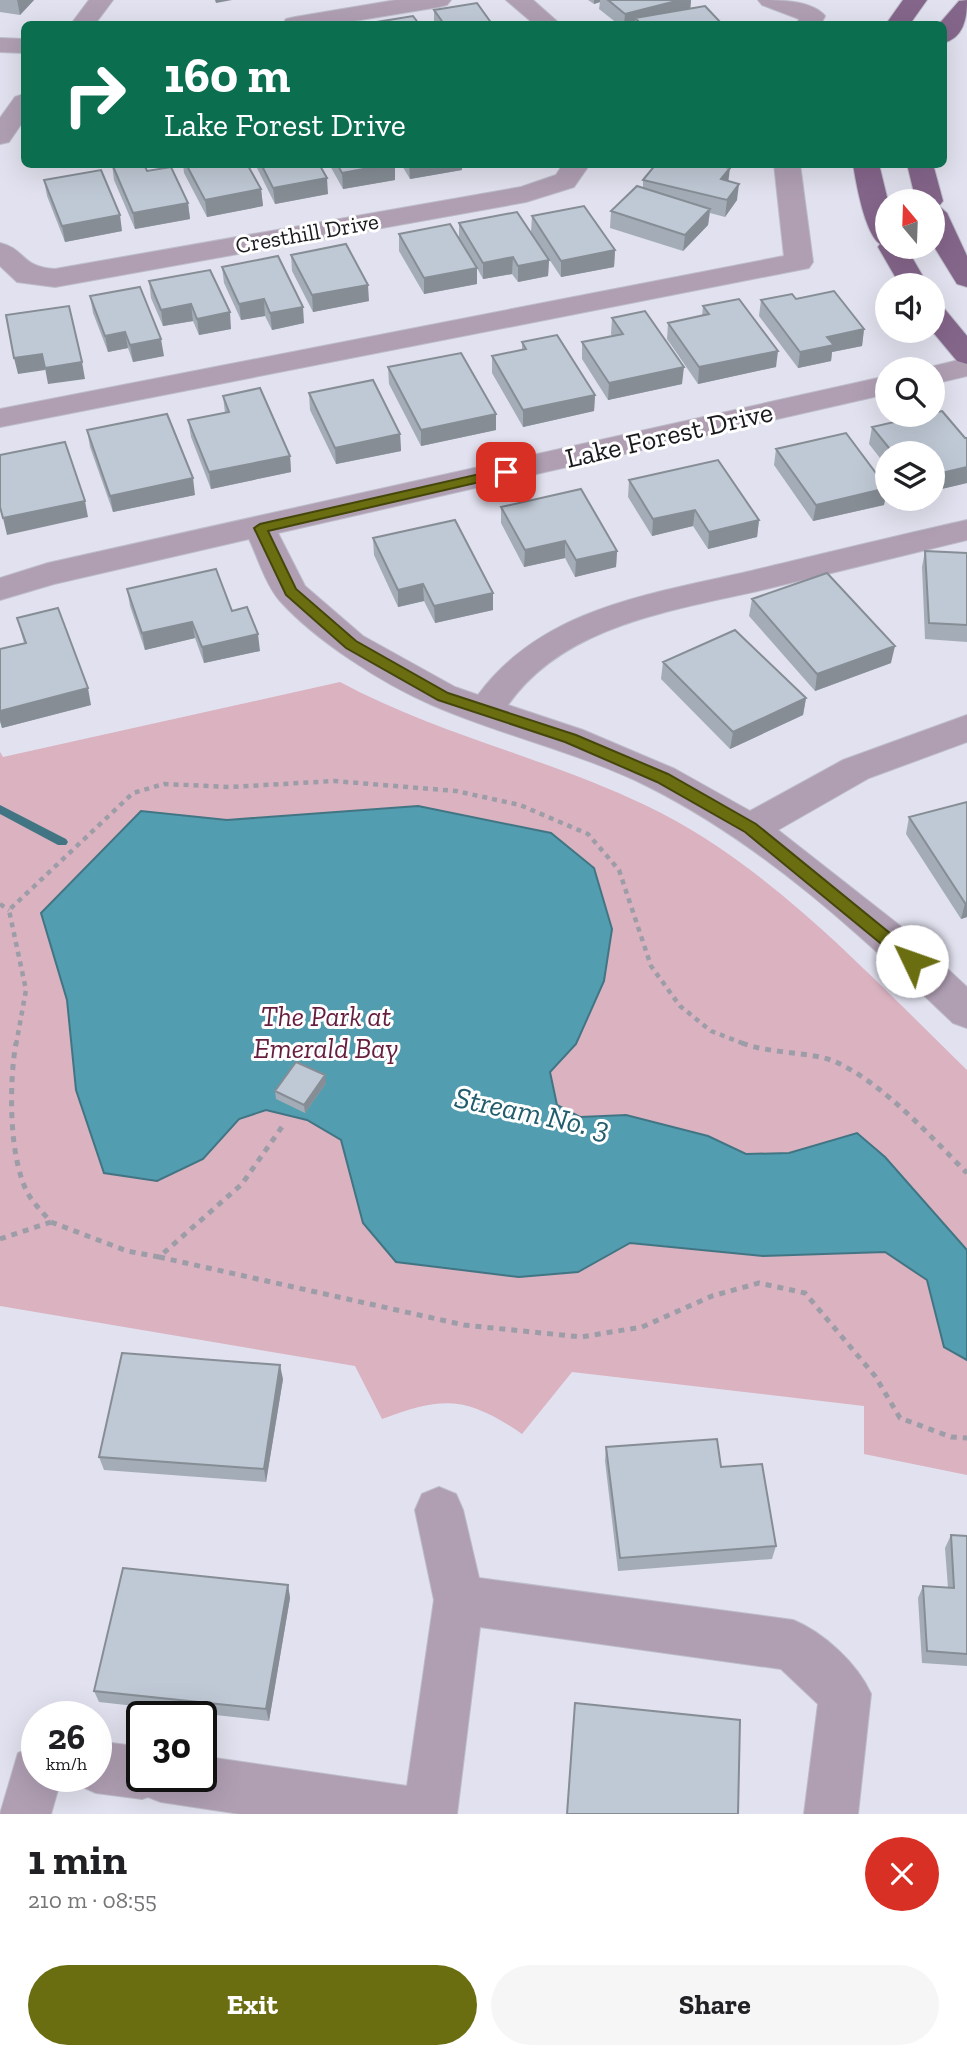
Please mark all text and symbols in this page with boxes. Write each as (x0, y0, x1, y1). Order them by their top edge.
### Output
text: 160 m (164, 46, 290, 105)
icon: right (49, 49, 140, 140)
text: Lake Forest Drive (164, 106, 406, 144)
north arrow (875, 189, 945, 259)
map controls (875, 189, 945, 511)
street label: Cresthill Drive (233, 207, 381, 259)
button: sound (875, 273, 945, 343)
button: search (875, 357, 945, 427)
street label: Lake Forest Drive (562, 395, 776, 475)
button: layers (875, 441, 945, 511)
pin (476, 442, 536, 502)
icon: arrive (487, 453, 525, 491)
position arrow (875, 924, 949, 998)
park label: The Park at Emerald Bay (254, 1000, 398, 1065)
water label: Stream No. 3 (451, 1079, 613, 1147)
speed limit sign: 30 (126, 1701, 217, 1792)
text: 26 (48, 1716, 85, 1758)
text: km/h (46, 1753, 87, 1775)
text: 1 min (28, 1834, 127, 1885)
button: close (865, 1837, 939, 1911)
text: 210 m · 08:55 (28, 1886, 157, 1914)
button: Exit (28, 1965, 477, 2045)
button: Share (491, 1965, 939, 2045)

